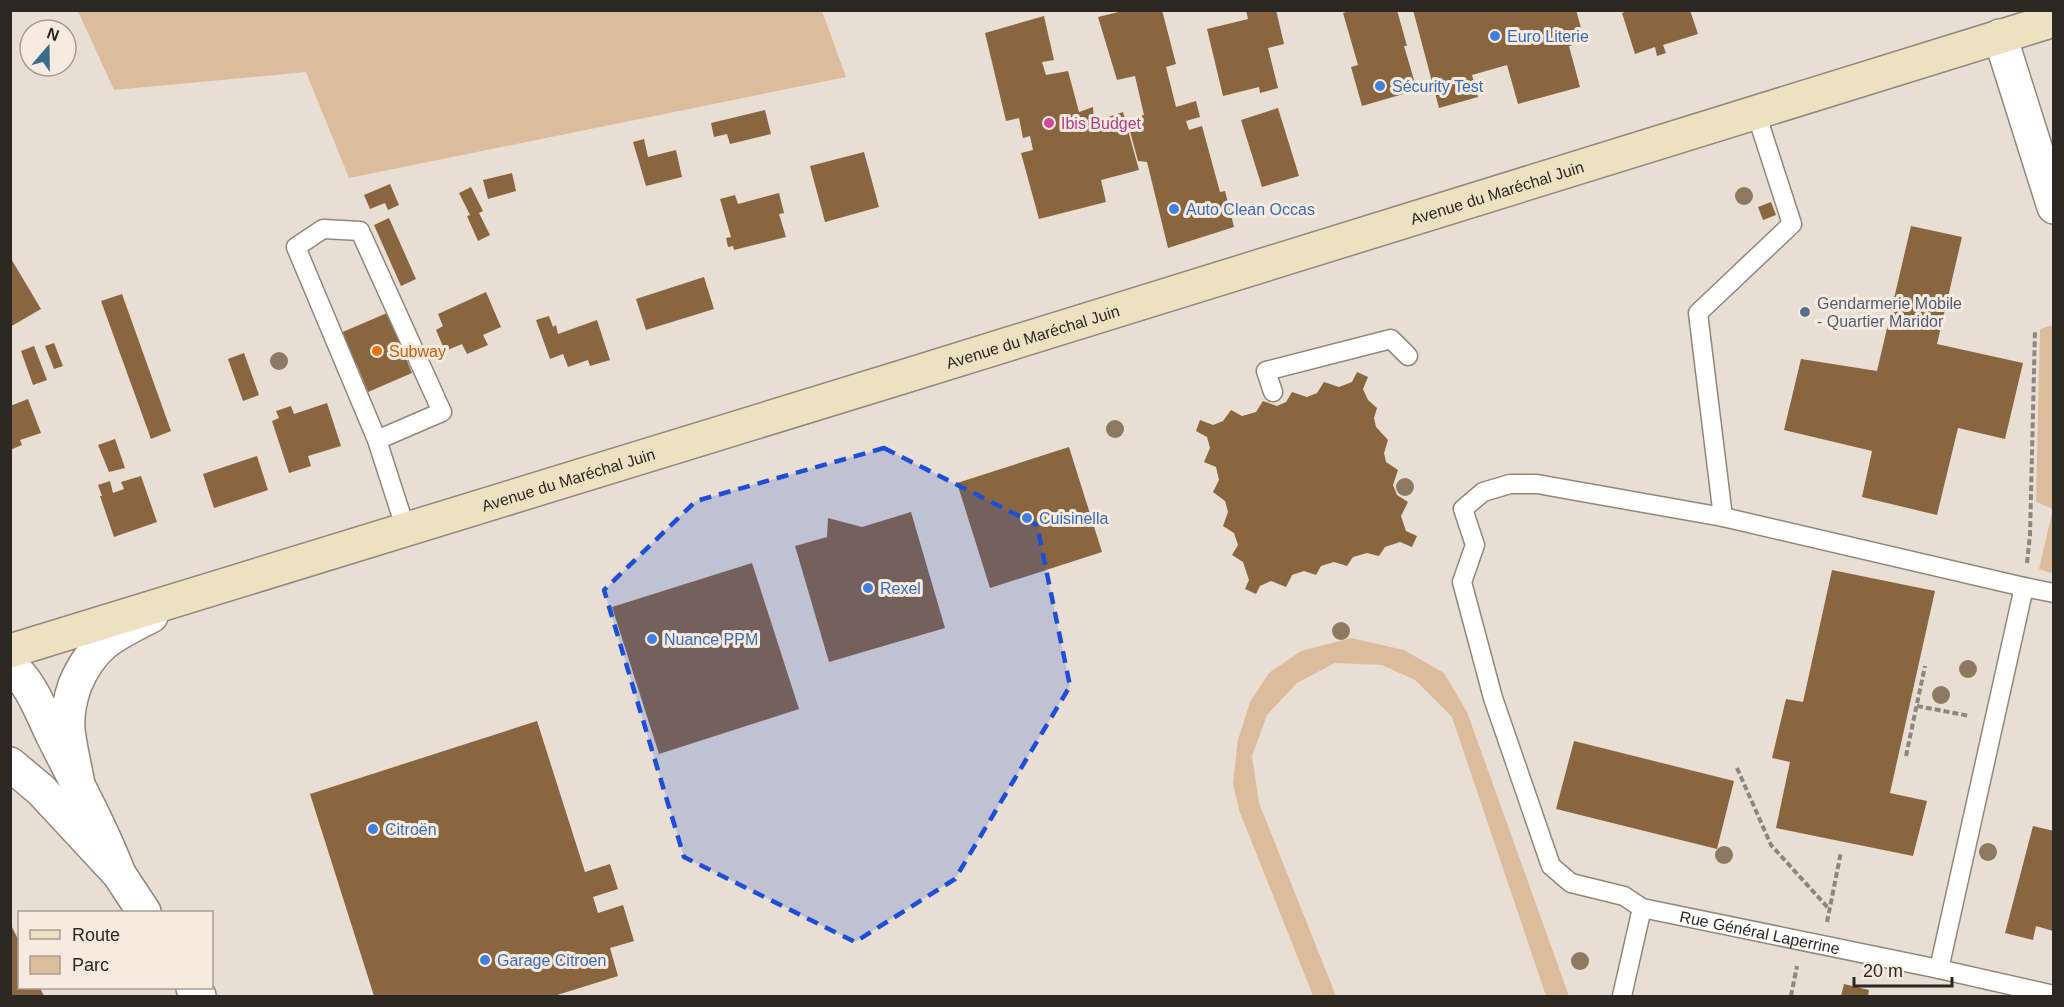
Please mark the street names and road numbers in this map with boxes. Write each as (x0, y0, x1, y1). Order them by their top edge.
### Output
street label: Avenue du Maréchal Juin (1408, 158, 1586, 227)
street label: Avenue du Maréchal Juin (944, 302, 1121, 371)
street label: Avenue du Maréchal Juin (480, 445, 657, 514)
street label: Rue Général Laperrine (1678, 907, 1841, 957)

